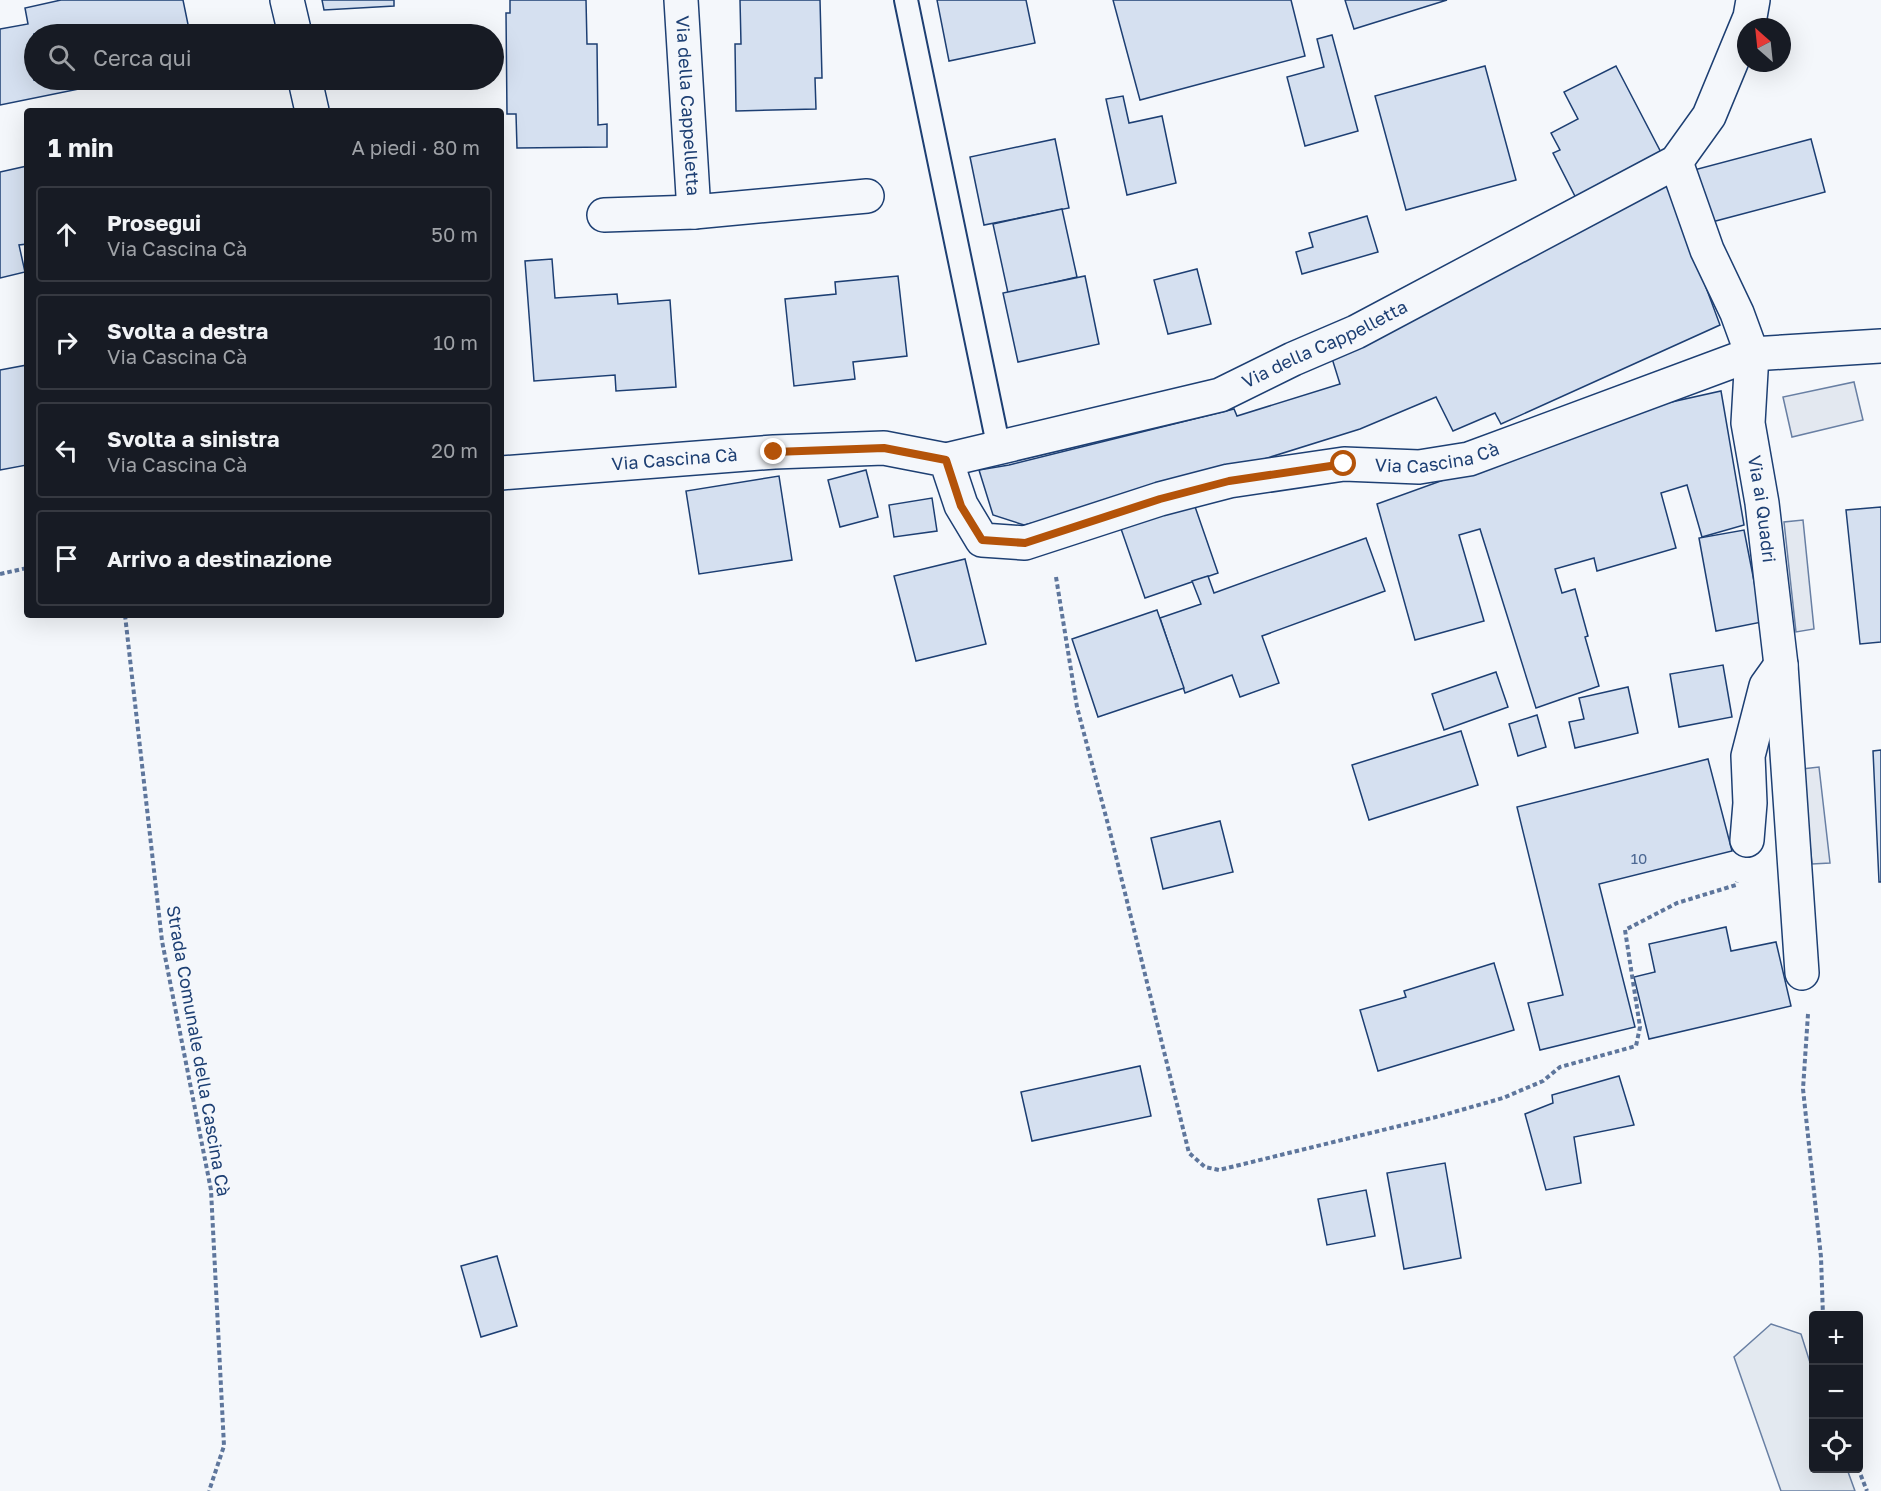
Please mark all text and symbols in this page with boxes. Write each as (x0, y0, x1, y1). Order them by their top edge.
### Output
street label: Via della Cappelletta (672, 15, 705, 197)
north arrow (1737, 18, 1791, 72)
search box (24, 24, 504, 90)
icon: search (45, 41, 78, 74)
text: Cerca qui (93, 44, 192, 71)
text: 1 min (48, 132, 114, 163)
text: A piedi · 80 m (351, 135, 480, 159)
text: Prosegui (107, 209, 201, 236)
icon: ahead (50, 218, 83, 251)
text: 50 m (431, 222, 478, 246)
text: Via Cascina Cà (107, 236, 247, 260)
street label: Via della Cappelletta (1238, 295, 1411, 392)
text: Svolta a destra (107, 317, 268, 344)
icon: right (50, 326, 83, 359)
text: 10 m (433, 330, 478, 354)
text: Via Cascina Cà (107, 344, 247, 368)
text: Svolta a sinistra (107, 425, 279, 452)
icon: left (50, 434, 83, 467)
street label: Via Cascina Cà (1374, 437, 1502, 477)
text: 20 m (431, 438, 478, 462)
route end (760, 438, 786, 464)
street label: Via Cascina Cà (611, 443, 738, 474)
route start (1330, 450, 1356, 476)
text: Via Cascina Cà (107, 452, 247, 476)
street label: Via ai Quadri (1744, 453, 1781, 564)
icon: arrive (50, 542, 83, 575)
text: Arrivo a destinazione (107, 545, 332, 572)
house number: 10 (1631, 849, 1647, 867)
street label: Strada Comunale della Cascina Cà (163, 904, 235, 1198)
map controls (1809, 1311, 1863, 1473)
button: + (1809, 1311, 1863, 1365)
button: − (1809, 1365, 1863, 1419)
button: locate (1809, 1419, 1863, 1473)

